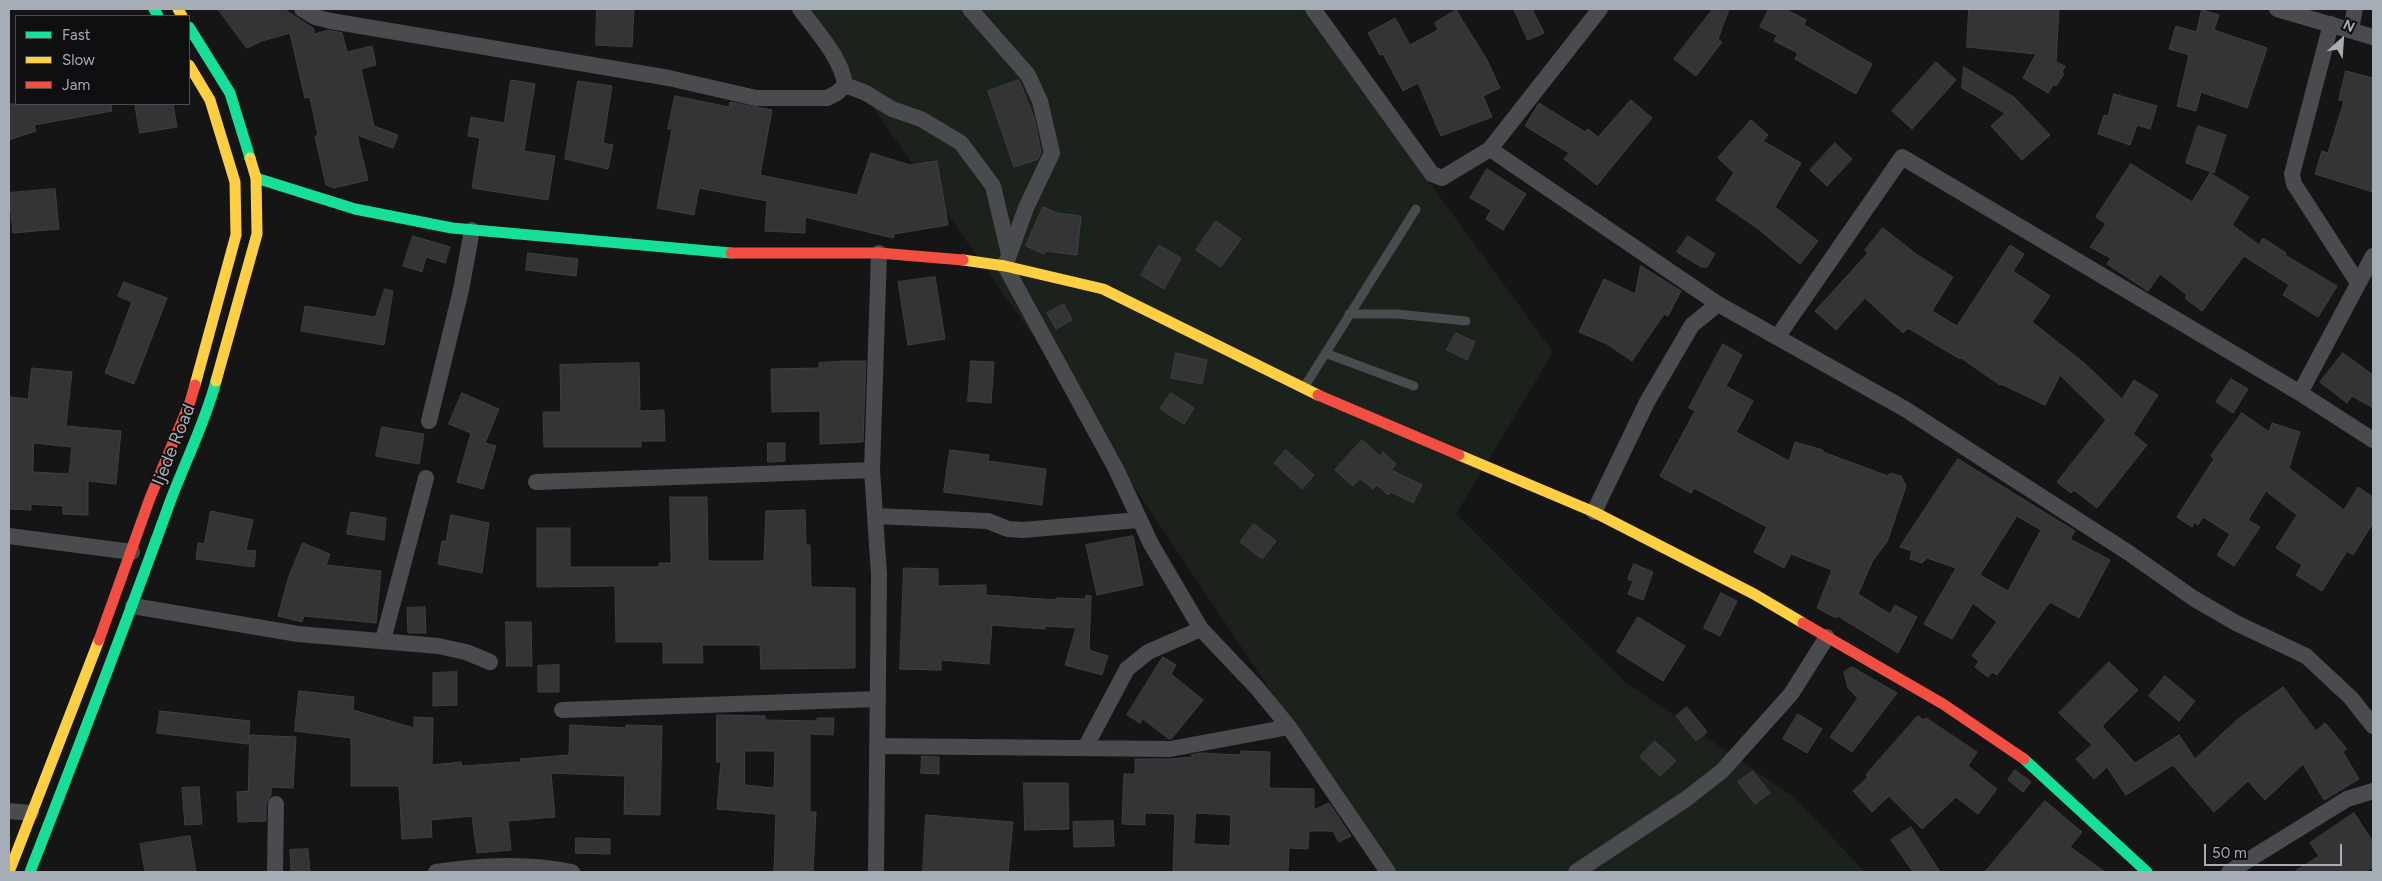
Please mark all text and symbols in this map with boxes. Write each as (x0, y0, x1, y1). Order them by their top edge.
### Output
legend (15, 15, 190, 105)
north arrow (2317, 15, 2367, 65)
text: N (2340, 16, 2357, 36)
text: Fast (62, 26, 90, 44)
text: Slow (62, 51, 95, 69)
text: Jam (62, 76, 90, 94)
street label: Ijede Road (148, 401, 200, 489)
scale bar (2207, 834, 2344, 866)
text: 50 m (2212, 844, 2247, 862)

